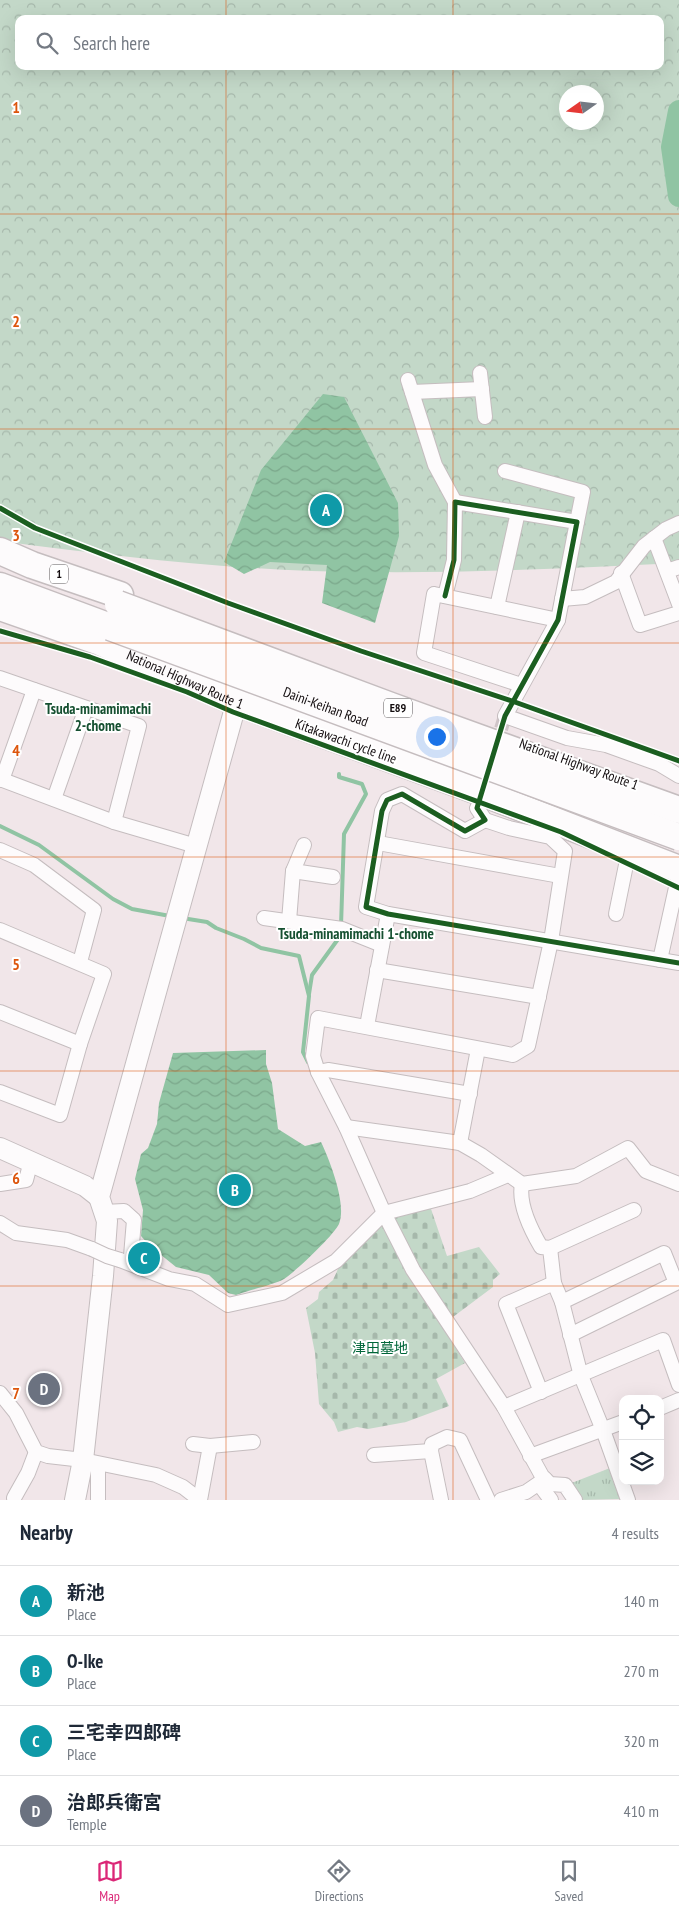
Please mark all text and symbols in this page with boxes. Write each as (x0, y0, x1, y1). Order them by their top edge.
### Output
search box (15, 15, 664, 70)
icon: search (33, 29, 61, 57)
text: Search here (73, 31, 150, 55)
north arrow (559, 85, 604, 130)
text: 1 (12, 97, 20, 117)
text: 2 (12, 311, 20, 331)
pin: A (310, 491, 342, 529)
text: 3 (12, 525, 20, 545)
road number: 1 (50, 564, 68, 584)
street label: National Highway Route 1 (124, 646, 246, 713)
street label: Daini-Keihan Road (281, 683, 371, 731)
road number: E89 (384, 698, 412, 718)
district label: Tsuda-minamimachi 2-chome (45, 699, 151, 735)
street label: Kitakawachi cycle line (293, 714, 399, 768)
your location (424, 724, 450, 750)
street label: National Highway Route 1 (517, 734, 641, 794)
text: 4 (12, 740, 20, 760)
district label: Tsuda-minamimachi 1-chome (278, 924, 434, 943)
text: 5 (12, 954, 20, 974)
text: 6 (12, 1168, 20, 1188)
pin: B (219, 1171, 251, 1209)
pin: C (128, 1239, 160, 1277)
park label: 津田墓地 (352, 1339, 408, 1357)
pin: D (28, 1370, 60, 1408)
text: 7 (12, 1383, 20, 1403)
map controls (619, 1395, 664, 1485)
button: locate (619, 1395, 664, 1440)
button: layers (619, 1440, 664, 1485)
text: Nearby (20, 1519, 73, 1546)
text: 4 results (612, 1523, 659, 1543)
text: 新池 (67, 1580, 105, 1604)
text: A (32, 1591, 40, 1611)
text: 140 m (624, 1591, 659, 1611)
text: Place (67, 1604, 96, 1624)
text: O-Ike (67, 1649, 103, 1673)
text: B (32, 1661, 40, 1681)
text: 270 m (624, 1661, 659, 1681)
text: Place (67, 1673, 96, 1693)
text: 三宅幸四郎碑 (67, 1720, 181, 1744)
text: C (32, 1731, 40, 1751)
text: 320 m (624, 1731, 659, 1751)
text: Place (67, 1744, 96, 1764)
text: 治郎兵衛宮 (67, 1790, 162, 1814)
text: D (32, 1801, 40, 1821)
text: 410 m (624, 1801, 659, 1821)
text: Temple (67, 1814, 107, 1834)
tab: Map (96, 1857, 124, 1905)
tab: Directions (315, 1857, 363, 1905)
tab: Saved (555, 1857, 583, 1905)

